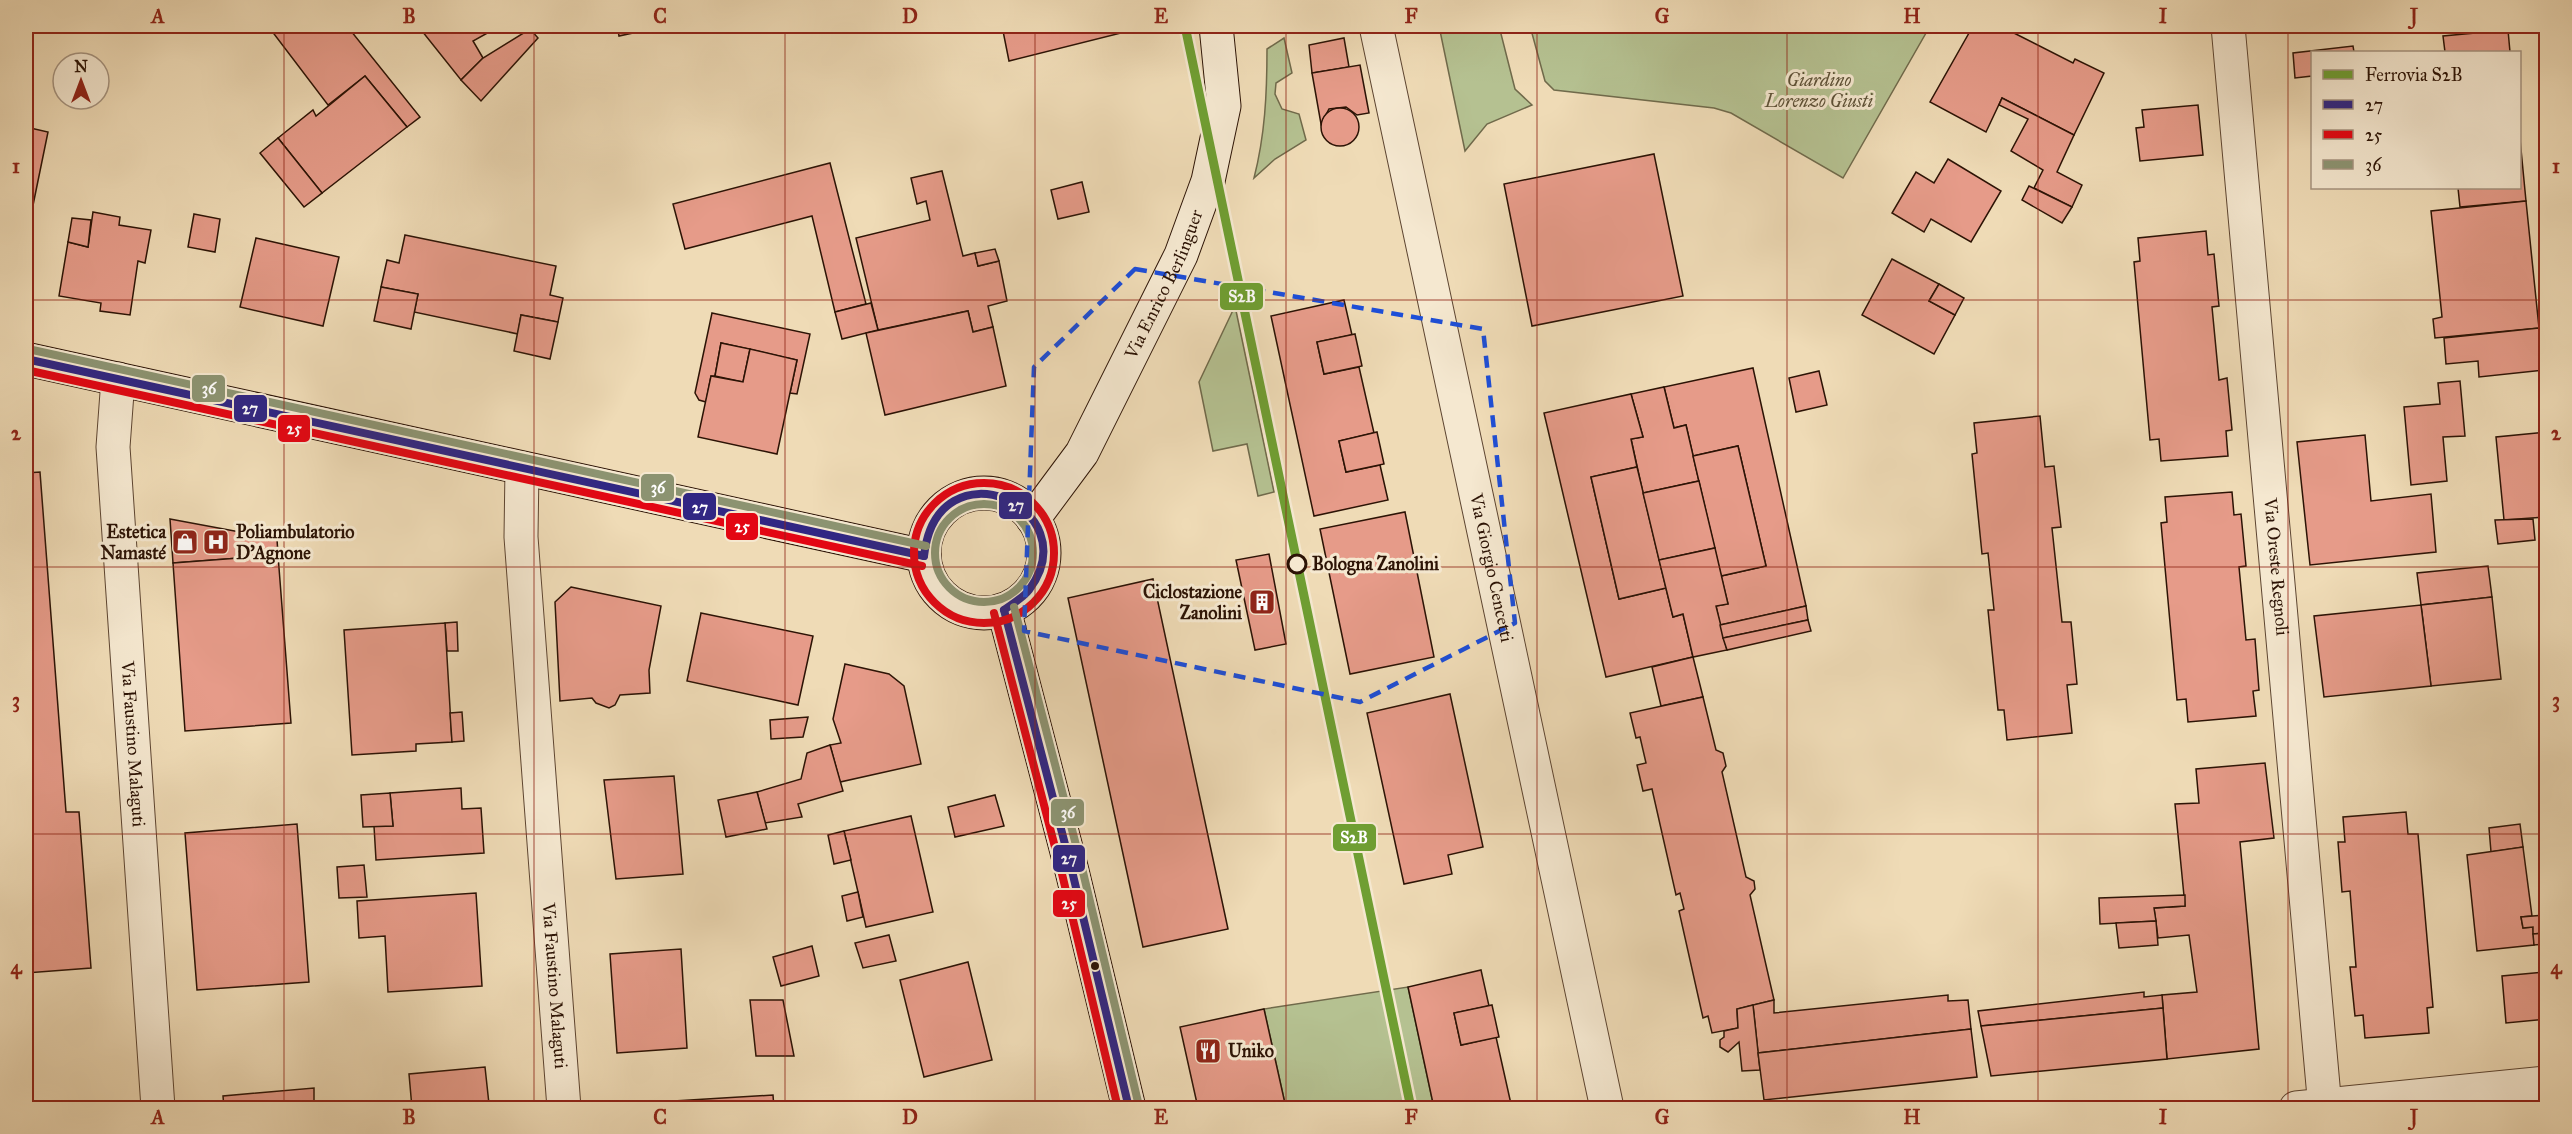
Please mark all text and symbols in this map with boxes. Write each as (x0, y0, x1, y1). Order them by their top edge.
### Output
text: A (149, 4, 165, 28)
text: B (402, 4, 416, 28)
text: C (653, 4, 667, 28)
text: D (902, 4, 918, 28)
text: E (1154, 4, 1169, 28)
text: F (1404, 4, 1418, 28)
text: G (1655, 4, 1670, 28)
text: H (1903, 4, 1921, 28)
text: I (2159, 4, 2168, 28)
text: J (2407, 4, 2419, 30)
north arrow (51, 51, 111, 111)
legend (2311, 51, 2521, 189)
text: N (74, 57, 88, 76)
text: Ferrovia S2B (2365, 64, 2463, 86)
park label: Giardino Lorenzo Giusti (1764, 69, 1873, 112)
text: 27 (2365, 94, 2383, 116)
text: 25 (2365, 124, 2383, 146)
text: 1 (12, 154, 20, 178)
text: 36 (2365, 154, 2382, 176)
text: 1 (2552, 154, 2560, 178)
street label: Via Enrico Berlinguer (1119, 206, 1208, 363)
line badge: S2B (1219, 282, 1264, 311)
text: S2B (1228, 287, 1256, 306)
line badge: 36 (191, 374, 226, 403)
text: 36 (202, 379, 217, 399)
line badge: 27 (233, 394, 268, 423)
text: 27 (242, 399, 258, 418)
line badge: 25 (277, 414, 311, 443)
text: 25 (286, 419, 302, 438)
text: 2 (11, 421, 22, 445)
text: 2 (2551, 421, 2562, 445)
line badge: 36 (640, 473, 675, 502)
text: 36 (651, 478, 666, 498)
street label: Via Giorgio Cencetti (1465, 490, 1518, 644)
line badge: 27 (998, 491, 1033, 520)
line badge: 27 (682, 492, 717, 521)
text: 27 (1008, 496, 1024, 515)
street label: Via Oreste Regnoli (2259, 496, 2294, 637)
text: 27 (692, 498, 708, 517)
line badge: 25 (725, 512, 759, 541)
text: 25 (734, 517, 750, 536)
place label: Estetica Namasté (100, 521, 166, 564)
place label: Poliambulatorio D'Agnone (236, 521, 355, 565)
shop icon: Estetica Namasté (170, 527, 200, 557)
hospital icon: Poliambulatorio D'Agnone (201, 527, 231, 557)
place label: Bologna Zanolini (1312, 553, 1440, 576)
marker: Bologna Zanolini (1287, 554, 1307, 574)
place label: Ciclostazione Zanolini (1143, 581, 1243, 624)
building icon: Ciclostazione Zanolini (1247, 587, 1277, 617)
street label: Via Faustino Malaguti (117, 659, 150, 828)
text: 3 (12, 688, 20, 713)
text: 3 (2552, 688, 2560, 713)
line badge: 36 (1050, 798, 1085, 827)
text: 36 (1061, 803, 1076, 823)
line badge: S2B (1332, 823, 1377, 852)
text: S2B (1340, 828, 1368, 847)
line badge: 27 (1052, 844, 1086, 873)
text: 27 (1061, 849, 1077, 868)
line badge: 25 (1052, 889, 1086, 918)
text: 25 (1061, 894, 1077, 913)
street label: Via Faustino Malaguti (537, 901, 572, 1070)
text: 4 (10, 955, 22, 980)
text: 4 (2550, 955, 2562, 980)
unlabelled marker (1089, 960, 1101, 972)
restaurant icon: Uniko (1193, 1036, 1223, 1066)
place label: Uniko (1228, 1040, 1274, 1062)
text: A (149, 1105, 165, 1129)
text: B (402, 1105, 416, 1129)
text: C (653, 1105, 667, 1129)
text: D (902, 1105, 918, 1129)
text: E (1154, 1105, 1169, 1129)
text: F (1404, 1105, 1418, 1129)
text: G (1655, 1105, 1670, 1129)
text: H (1903, 1105, 1921, 1129)
text: I (2159, 1105, 2168, 1129)
text: J (2407, 1105, 2419, 1131)

